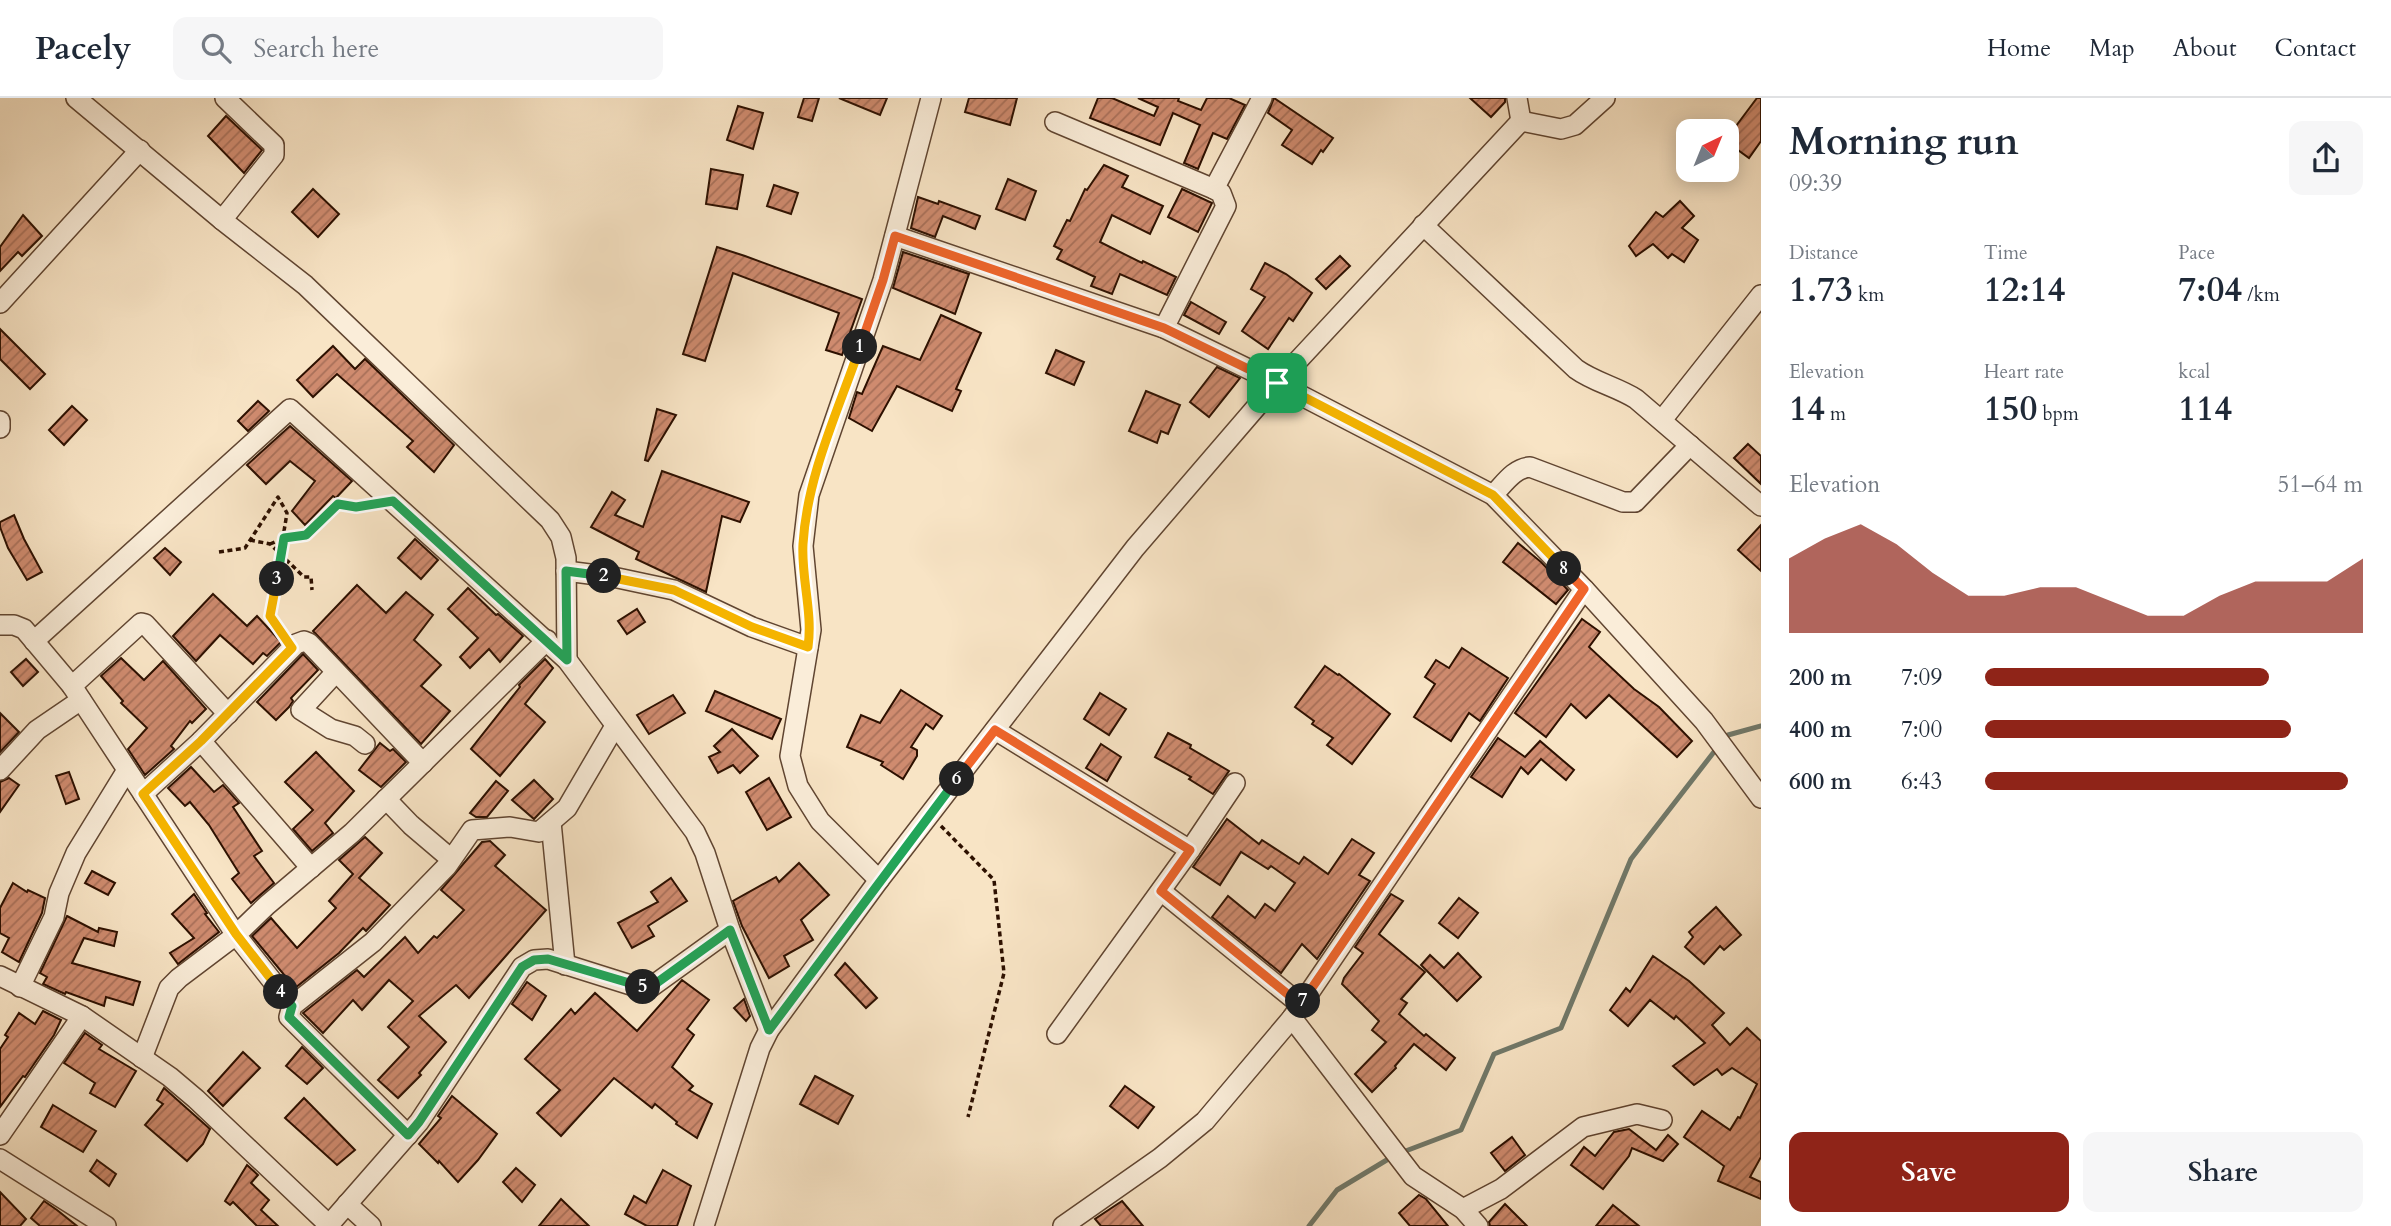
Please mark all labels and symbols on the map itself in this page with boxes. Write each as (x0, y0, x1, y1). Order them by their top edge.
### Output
north arrow (1676, 119, 1740, 182)
pin: 1 (842, 330, 878, 364)
pin (1247, 353, 1307, 413)
pin: 8 (1546, 552, 1582, 587)
pin: 2 (586, 559, 622, 594)
pin: 3 (260, 561, 294, 596)
pin: 6 (940, 762, 974, 796)
pin: 5 (626, 970, 660, 1004)
pin: 4 (264, 974, 298, 1010)
pin: 7 (1286, 984, 1320, 1018)

